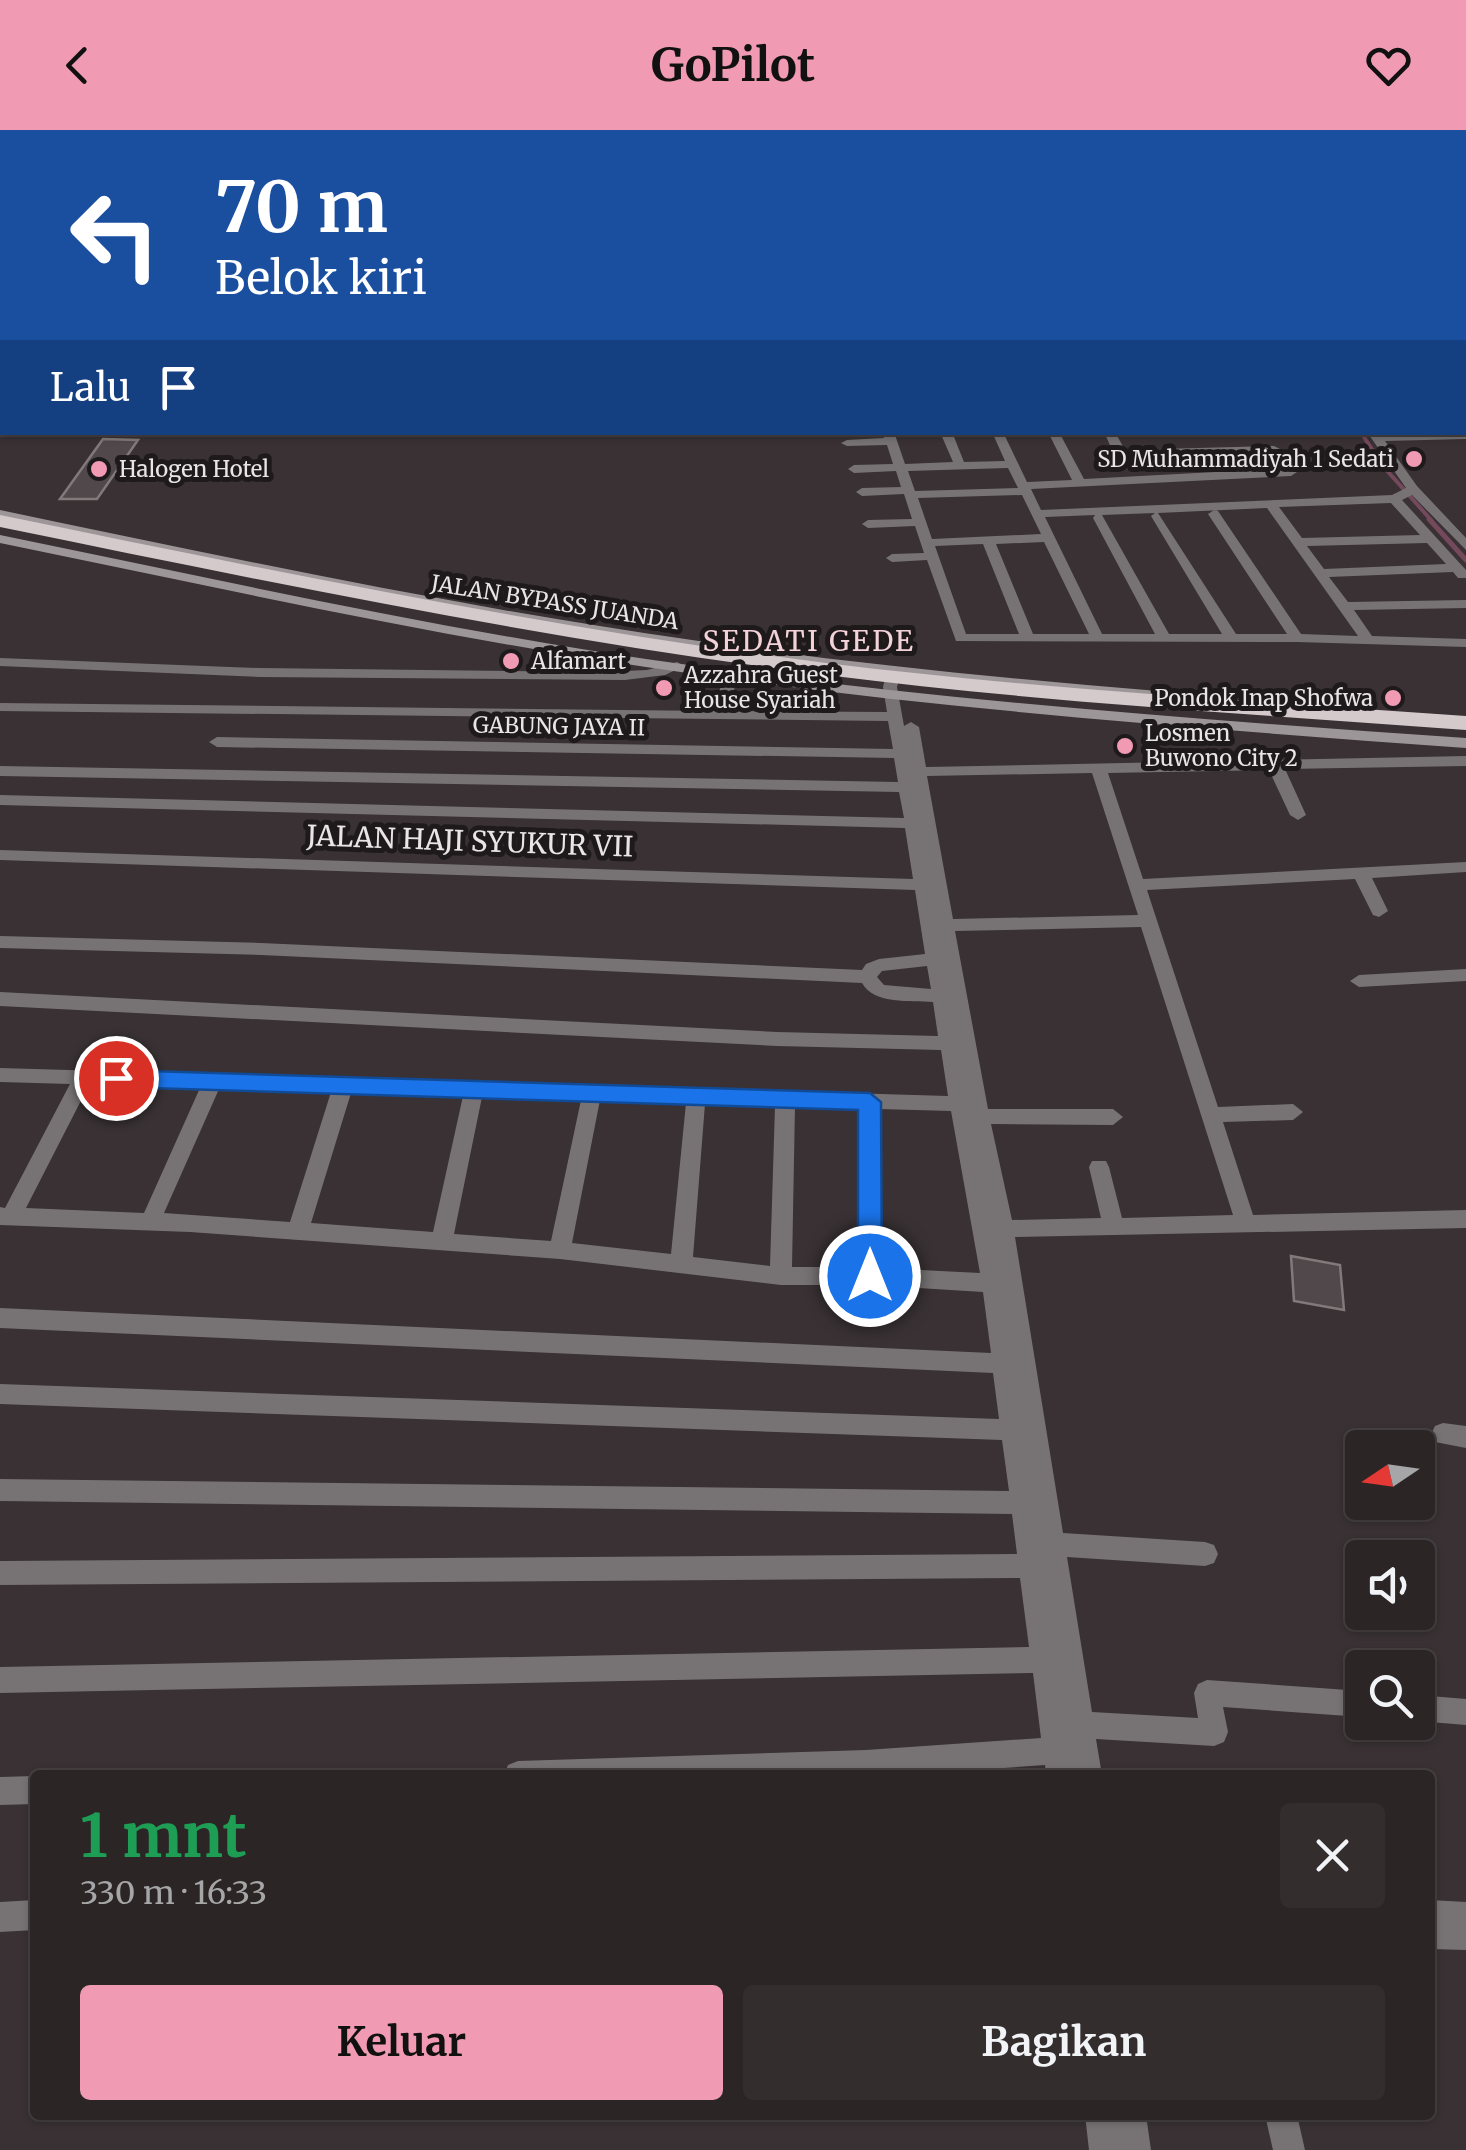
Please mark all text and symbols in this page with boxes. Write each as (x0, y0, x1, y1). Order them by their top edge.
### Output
text: GoPilot (651, 37, 815, 93)
icon: back (50, 38, 105, 93)
icon: heart (1361, 38, 1416, 93)
text: 70 m (215, 163, 388, 251)
icon: left (50, 170, 180, 300)
text: Belok kiri (215, 250, 427, 306)
icon: arrive (151, 360, 206, 415)
text: Lalu (50, 364, 131, 411)
place label: SD Muhammadiyah 1 Sedati (1097, 445, 1394, 473)
marker: SD Muhammadiyah 1 Sedati (1403, 448, 1425, 470)
place label: Halogen Hotel (119, 455, 269, 483)
marker: Halogen Hotel (88, 458, 110, 480)
street label: JALAN BYPASS JUANDA (428, 568, 681, 635)
district label: SEDATI GEDE (703, 623, 915, 659)
place label: Alfamart (530, 647, 626, 675)
marker: Alfamart (500, 650, 522, 672)
place label: Azzahra Guest House Syariah (683, 661, 838, 714)
marker: Azzahra Guest House Syariah (653, 677, 675, 699)
place label: Pondok Inap Shofwa (1155, 684, 1373, 712)
marker: Pondok Inap Shofwa (1382, 687, 1404, 709)
street label: GABUNG JAYA II (473, 710, 645, 742)
place label: Losmen Buwono City 2 (1145, 719, 1298, 772)
marker: Losmen Buwono City 2 (1114, 735, 1136, 757)
street label: JALAN HAJI SYUKUR VII (305, 817, 634, 865)
pin (74, 1036, 159, 1121)
icon: arrive (89, 1051, 144, 1106)
position arrow (818, 1224, 922, 1328)
north arrow (1345, 1430, 1435, 1520)
map controls (1345, 1430, 1435, 1740)
button: sound (1345, 1540, 1435, 1630)
button: search (1345, 1650, 1435, 1740)
text: 1 mnt (80, 1798, 247, 1873)
button: close (1280, 1803, 1385, 1908)
text: 330 m · 16:33 (80, 1873, 267, 1913)
button: Keluar (80, 1985, 723, 2100)
button: Bagikan (743, 1985, 1385, 2100)

